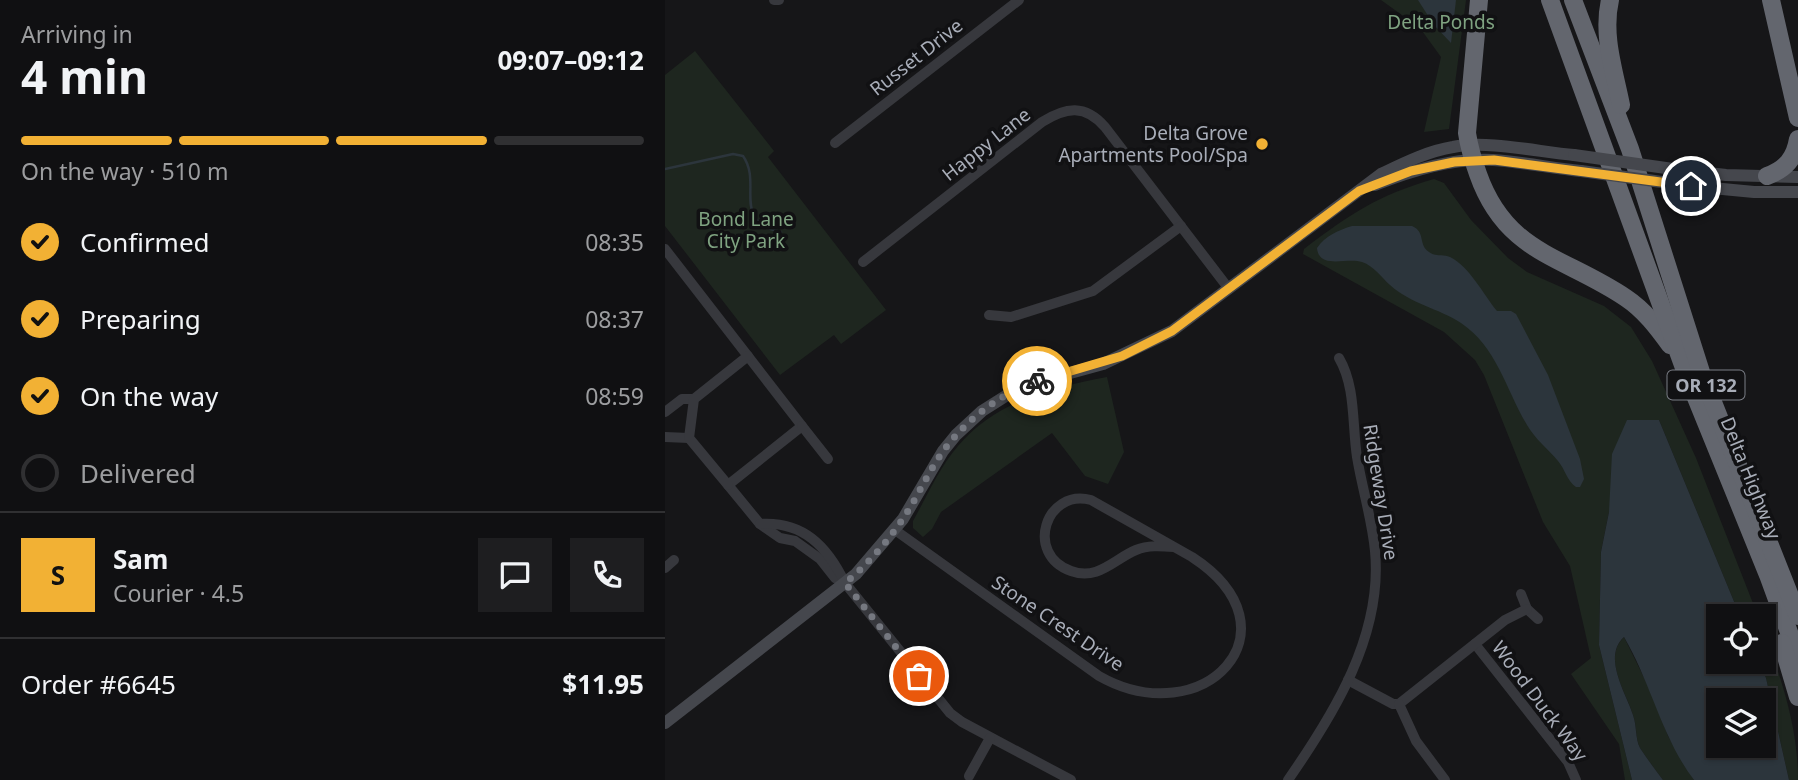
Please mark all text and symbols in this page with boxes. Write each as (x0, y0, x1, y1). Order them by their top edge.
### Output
park label: Delta Ponds (1387, 9, 1495, 35)
street label: Russet Drive (864, 13, 968, 101)
text: Arriving in (21, 18, 133, 50)
text: 09:07–09:12 (497, 42, 644, 78)
text: 4 min (21, 45, 148, 107)
street label: Happy Lane (936, 101, 1036, 187)
place label: Delta Grove Apartments Pool/Spa (1058, 120, 1248, 168)
marker: Delta Grove Apartments Pool/Spa (1254, 136, 1270, 152)
text: On the way · 510 m (21, 155, 228, 187)
pin (1661, 156, 1721, 216)
icon: home (1672, 167, 1710, 205)
park label: Bond Lane City Park (698, 206, 794, 254)
icon: check (21, 223, 59, 261)
text: Confirmed (80, 224, 210, 260)
text: 08:35 (585, 226, 644, 258)
icon: check (21, 300, 59, 338)
text: Preparing (80, 301, 201, 337)
text: 08:37 (585, 303, 644, 335)
courier (1002, 346, 1072, 416)
icon: bike (1018, 362, 1056, 400)
road number: OR 132 (1667, 370, 1745, 400)
icon: check (21, 377, 59, 415)
text: On the way (80, 378, 218, 414)
text: 08:59 (585, 380, 644, 412)
street label: Delta Highway (1715, 413, 1787, 543)
street label: Ridgeway Drive (1357, 422, 1405, 562)
text: Delivered (80, 455, 196, 491)
button: chat (478, 538, 552, 612)
button: phone (570, 538, 644, 612)
text: Sam (113, 541, 168, 577)
text: S (51, 557, 65, 593)
street label: Stone Crest Drive (987, 569, 1129, 677)
text: Courier · 4.5 (113, 577, 244, 609)
map controls (1706, 604, 1776, 758)
button: locate (1706, 604, 1776, 674)
street label: Wood Duck Way (1486, 636, 1594, 767)
pin (889, 646, 949, 706)
icon: bag (900, 657, 938, 695)
text: Order #6645 (21, 666, 176, 702)
text: $11.95 (562, 666, 644, 702)
button: layers (1706, 688, 1776, 758)

